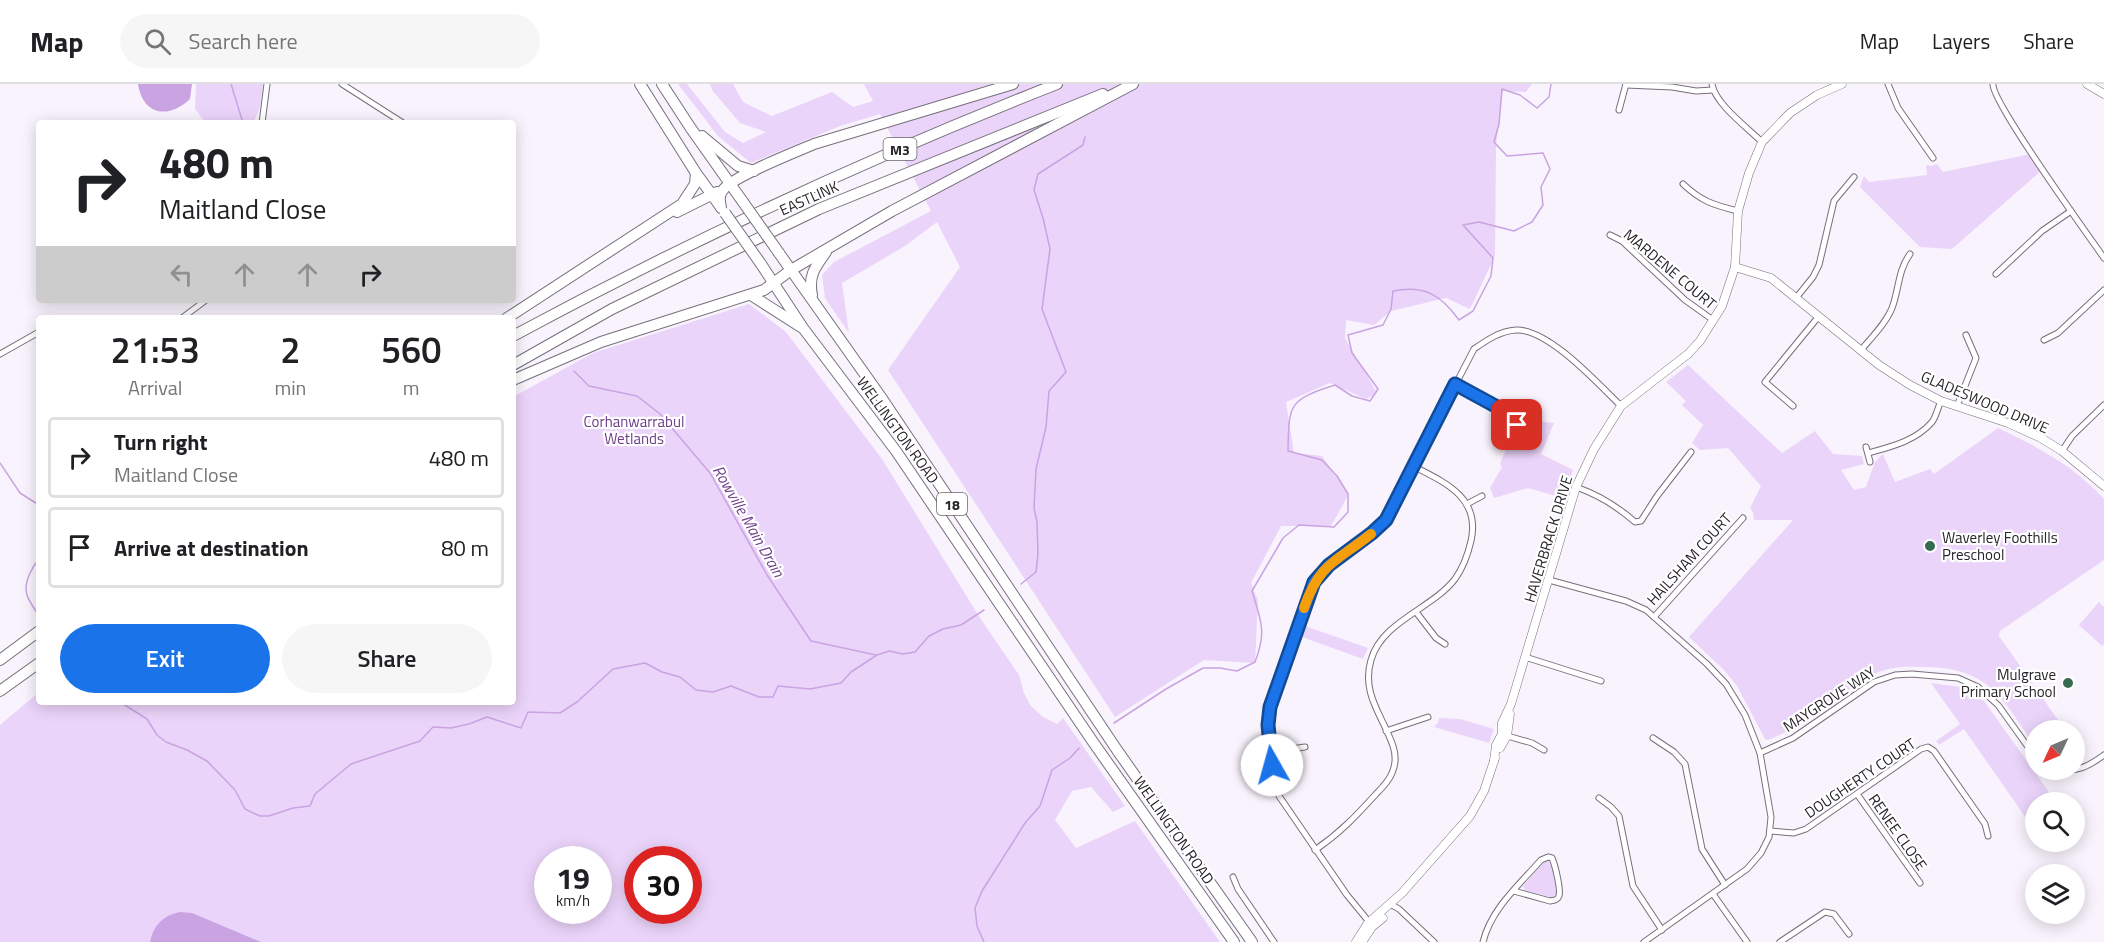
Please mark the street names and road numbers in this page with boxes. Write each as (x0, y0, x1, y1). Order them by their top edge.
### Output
road number: M3 (884, 138, 916, 160)
street label: EASTLINK (776, 175, 843, 221)
street label: MARDENE COURT (1619, 223, 1722, 315)
street label: GLADESWOOD DRIVE (1917, 365, 2053, 439)
street label: WELLINGTON ROAD (851, 372, 945, 488)
street label: HAVERBRACK DRIVE (1518, 473, 1578, 605)
road number: 18 (937, 493, 967, 515)
street label: HAILSHAM COURT (1641, 508, 1737, 610)
street label: MAYGROVE WAY (1778, 660, 1880, 738)
street label: DOUGHERTY COURT (1800, 732, 1920, 824)
street label: WELLINGTON ROAD (1128, 771, 1220, 889)
street label: RENEE CLOSE (1863, 789, 1933, 875)

